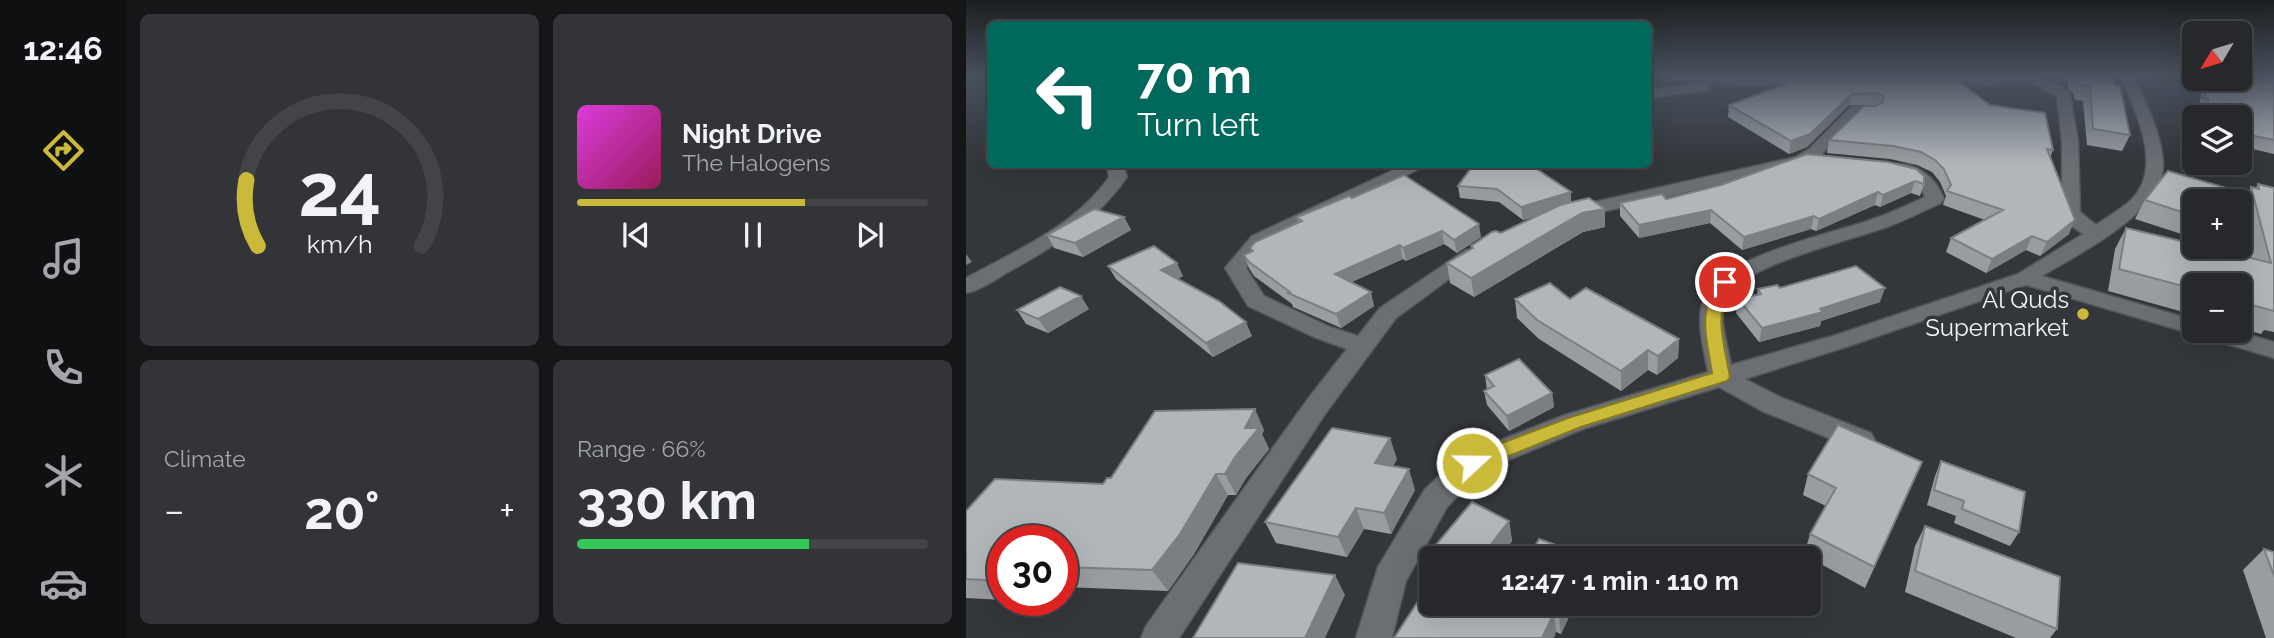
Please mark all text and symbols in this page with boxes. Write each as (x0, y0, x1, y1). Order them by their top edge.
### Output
north arrow (2182, 21, 2252, 91)
map controls (2182, 21, 2252, 343)
text: 12:46 (23, 30, 103, 67)
text: 70 m (1137, 47, 1252, 104)
icon: left (1022, 49, 1113, 140)
button: layers (2182, 105, 2252, 175)
text: Turn left (1137, 106, 1259, 143)
text: Night Drive (682, 119, 821, 149)
icon: directions (39, 126, 88, 175)
text: 24 (298, 148, 381, 233)
text: The Halogens (682, 149, 830, 176)
button: + (2182, 189, 2252, 259)
icon: previous (617, 216, 655, 254)
icon: pause (734, 216, 772, 254)
icon: next (851, 216, 889, 254)
text: km/h (307, 229, 372, 259)
icon: music (39, 234, 88, 283)
pin (1695, 252, 1755, 312)
icon: arrive (1706, 263, 1744, 301)
button: − (2182, 273, 2252, 343)
place label: Al Quds Supermarket (1925, 285, 2069, 342)
marker: Al Quds Supermarket (2075, 306, 2091, 322)
icon: phone (39, 343, 88, 392)
position arrow (1435, 426, 1509, 500)
text: Range · 66% (577, 435, 706, 462)
text: Climate (164, 445, 246, 472)
icon: climate (39, 451, 88, 500)
text: 330 km (577, 470, 757, 531)
text: 20° (304, 480, 380, 541)
text: − (164, 488, 184, 533)
text: + (499, 488, 515, 533)
speed limit sign: 30 (987, 525, 1078, 616)
icon: car (39, 559, 88, 608)
text: 12:47 · 1 min · 110 m (1501, 566, 1739, 596)

